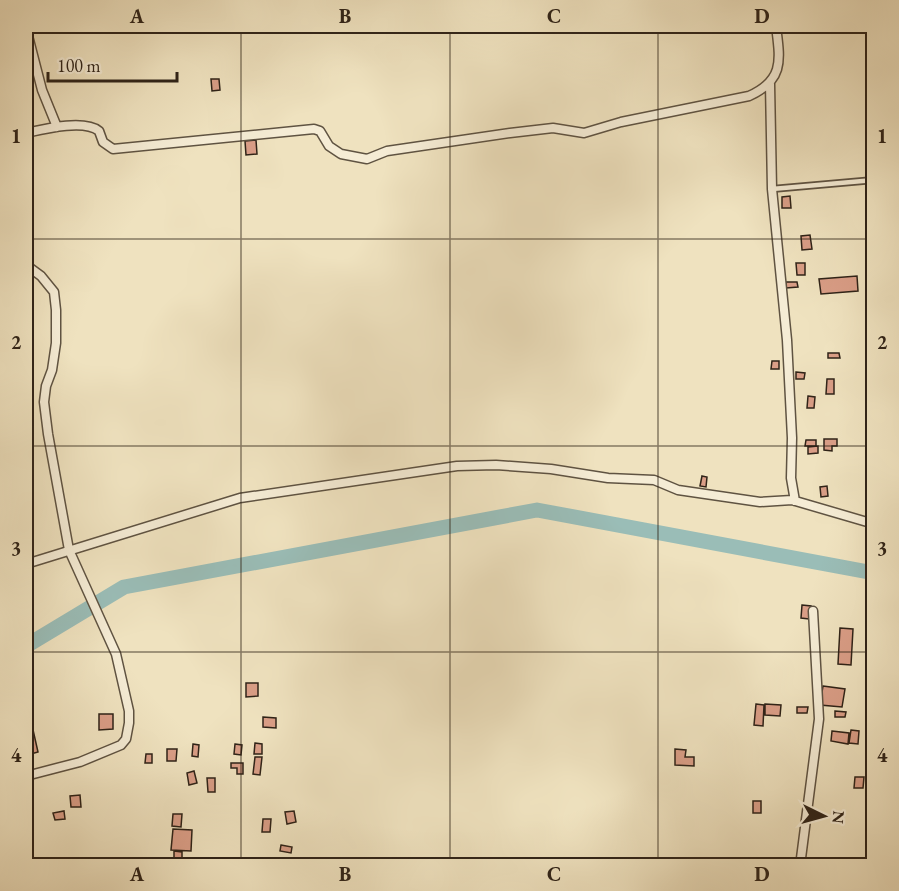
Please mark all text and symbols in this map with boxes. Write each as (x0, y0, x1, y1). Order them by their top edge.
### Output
text: A (129, 3, 145, 29)
text: B (339, 3, 351, 29)
text: C (547, 3, 561, 29)
text: D (754, 3, 770, 29)
scale bar (48, 45, 177, 83)
text: 100 m (57, 54, 101, 77)
text: 1 (11, 123, 21, 149)
text: 1 (877, 123, 887, 149)
text: 2 (11, 329, 22, 355)
text: 2 (877, 329, 888, 355)
text: 3 (11, 535, 21, 561)
text: 3 (877, 535, 887, 561)
text: 4 (11, 742, 22, 768)
text: 4 (877, 742, 888, 768)
north arrow (794, 786, 854, 846)
text: N (827, 810, 849, 825)
text: A (129, 861, 145, 887)
text: B (339, 861, 351, 887)
text: C (547, 861, 561, 887)
text: D (754, 861, 770, 887)

